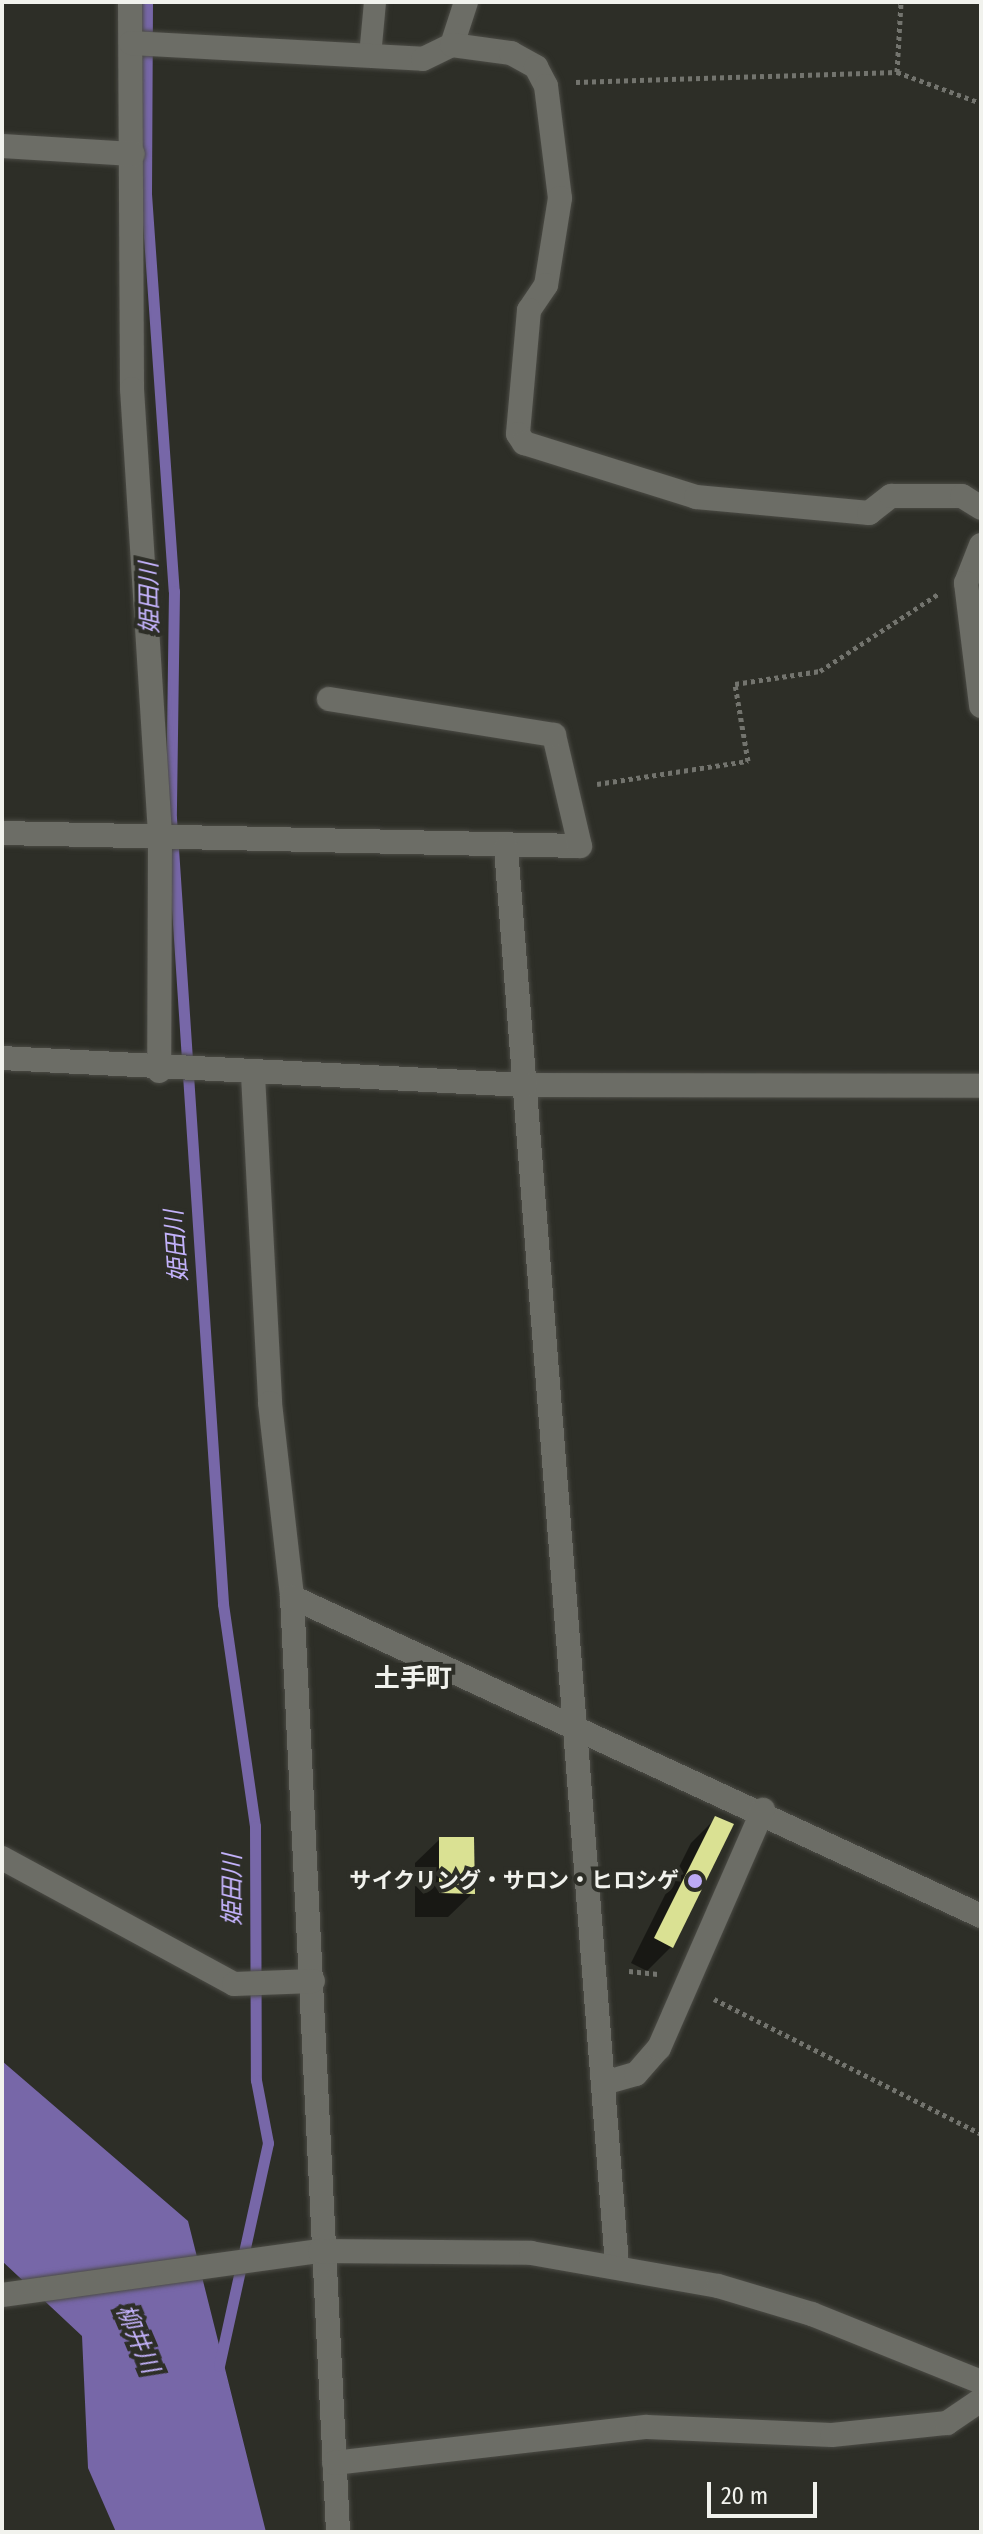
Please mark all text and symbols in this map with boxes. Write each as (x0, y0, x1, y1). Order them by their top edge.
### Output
water label: 姫田川 (135, 562, 165, 634)
water label: 姫田川 (160, 1209, 194, 1283)
district label: 土手町 (374, 1663, 452, 1695)
water label: 姫田川 (219, 1854, 247, 1926)
place label: サイクリング・サロン・ヒロシゲ (349, 1868, 679, 1894)
marker: サイクリング・サロン・ヒロシゲ (686, 1872, 704, 1890)
water label: 柳井川 (110, 2300, 164, 2378)
scale bar (711, 2466, 821, 2516)
text: 20 m (721, 2482, 768, 2510)

